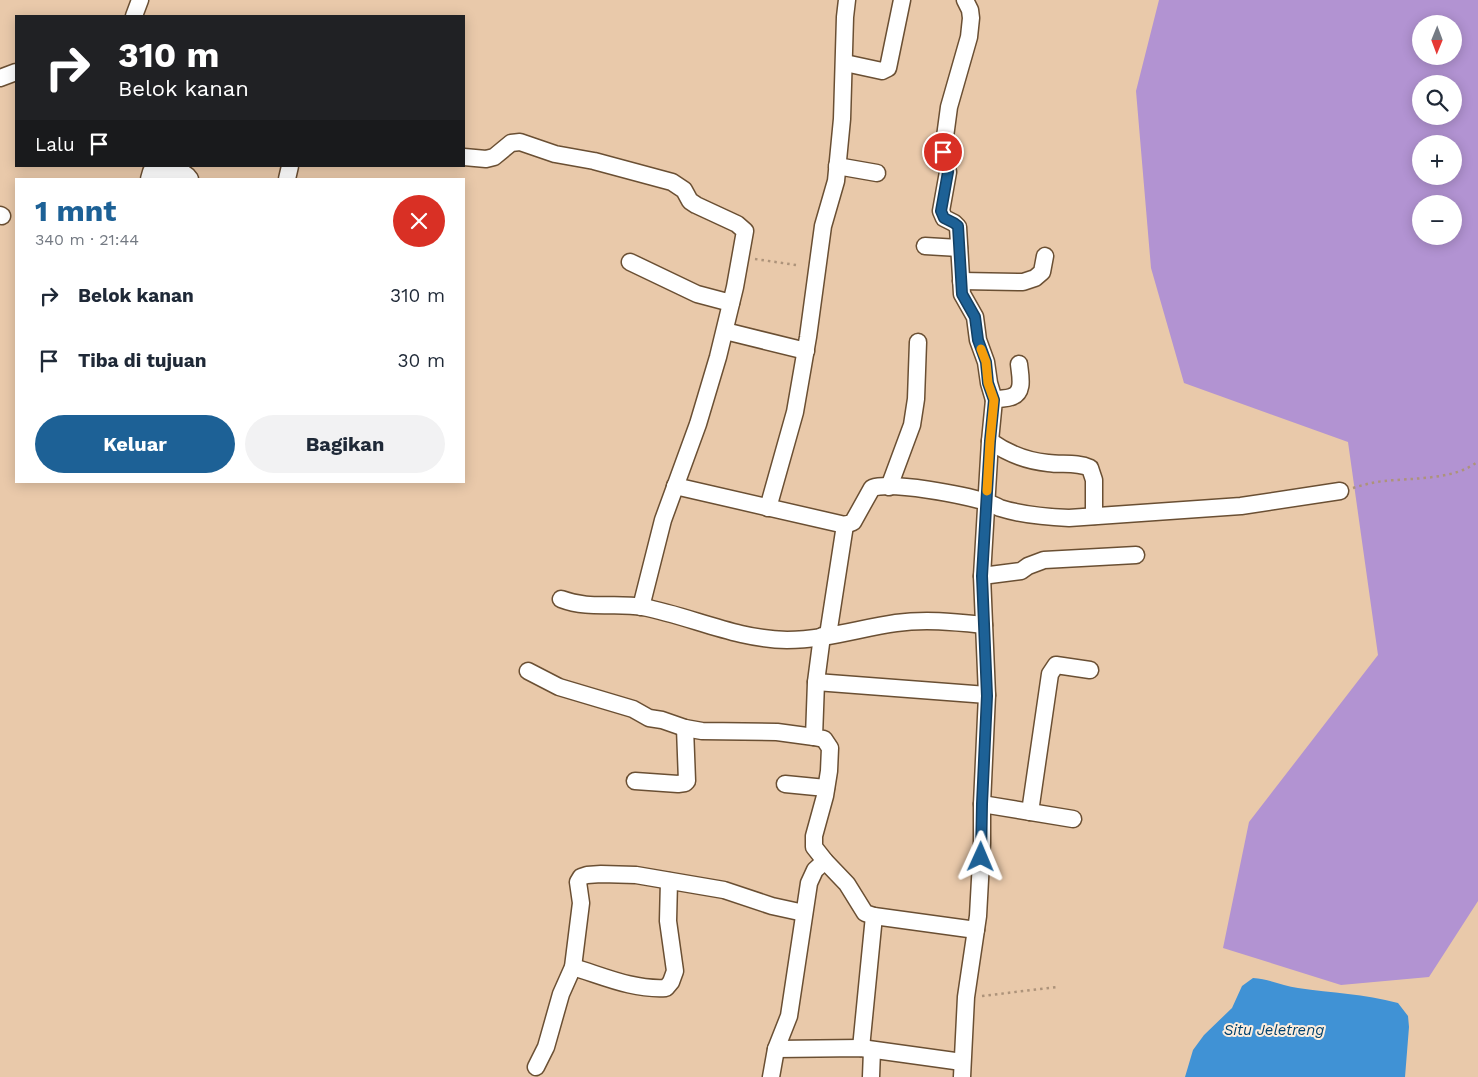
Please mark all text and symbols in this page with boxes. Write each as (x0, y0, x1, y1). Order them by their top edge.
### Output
north arrow (1412, 15, 1462, 65)
map controls (1412, 15, 1462, 245)
text: 310 m (118, 34, 219, 76)
icon: right (35, 35, 100, 100)
button: search (1412, 75, 1462, 125)
text: Belok kanan (118, 76, 249, 101)
icon: arrive (85, 130, 113, 158)
pin (922, 131, 964, 173)
text: Lalu (35, 133, 75, 156)
button: + (1412, 135, 1462, 185)
icon: arrive (929, 138, 957, 166)
text: 1 mnt (35, 193, 116, 228)
button: close (393, 195, 445, 247)
button: − (1412, 195, 1462, 245)
text: 340 m · 21:44 (35, 230, 139, 249)
icon: right (35, 282, 63, 310)
text: Belok kanan (78, 284, 194, 307)
text: 310 m (390, 284, 445, 307)
icon: arrive (35, 347, 63, 375)
text: Tiba di tujuan (78, 349, 207, 372)
text: 30 m (398, 349, 445, 372)
button: Keluar (35, 415, 235, 473)
button: Bagikan (245, 415, 445, 473)
position arrow (954, 830, 1006, 882)
water label: Situ Jeletreng (1224, 1021, 1324, 1039)

